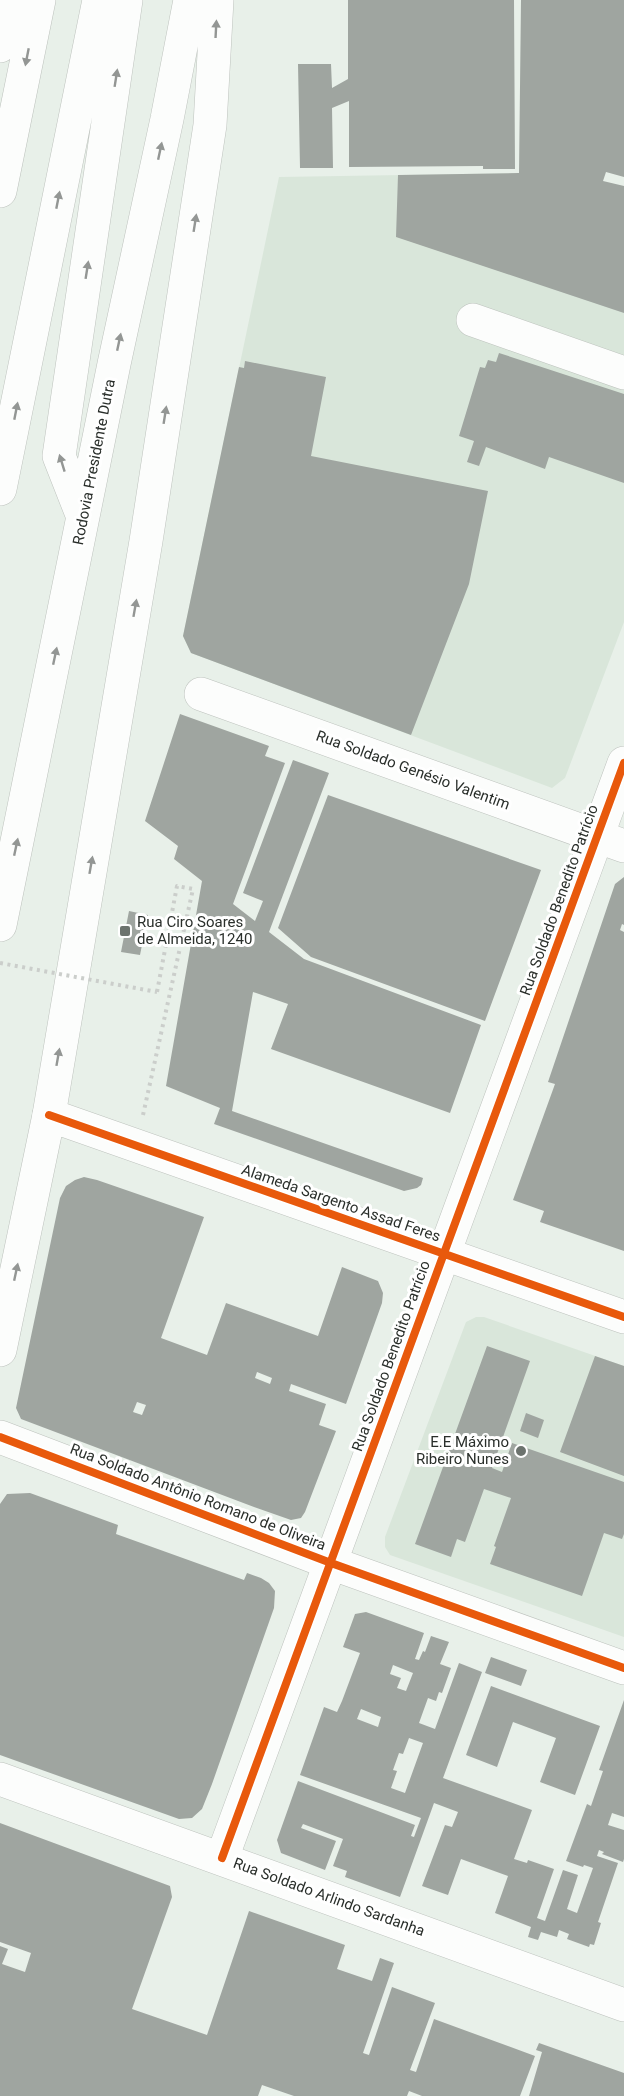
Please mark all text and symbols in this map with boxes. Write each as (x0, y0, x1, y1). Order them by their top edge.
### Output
one-way arrow (212, 20, 221, 39)
one-way arrow (22, 48, 31, 67)
one-way arrow (111, 68, 120, 87)
one-way arrow (156, 142, 166, 160)
one-way arrow (54, 190, 63, 209)
one-way arrow (190, 213, 199, 232)
one-way arrow (82, 261, 91, 280)
one-way arrow (115, 332, 124, 351)
street label: Rodovia Presidente Dutra (69, 378, 119, 546)
one-way arrow (12, 402, 21, 421)
one-way arrow (161, 406, 170, 425)
one-way arrow (57, 454, 66, 472)
one-way arrow (131, 598, 140, 617)
one-way arrow (51, 647, 60, 666)
street label: Rua Soldado Genésio Valentim (314, 727, 512, 813)
street label: Rua Soldado Benedito Patrício (516, 802, 602, 998)
one-way arrow (12, 838, 21, 857)
one-way arrow (87, 855, 96, 874)
place label: Rua Ciro Soares de Almeida, 1240 (137, 913, 252, 948)
marker: Rua Ciro Soares de Almeida, 1240 (118, 924, 132, 938)
one-way arrow (54, 1047, 63, 1066)
street label: Alameda Sargento Assad Feres (239, 1160, 443, 1246)
street label: Rua Soldado Benedito Patrício (348, 1258, 434, 1454)
one-way arrow (12, 1262, 21, 1281)
place label: E.E Máximo Ribeiro Nunes (416, 1433, 509, 1468)
street label: Rua Soldado Antônio Romano de Oliveira (68, 1440, 328, 1554)
marker: E.E Máximo Ribeiro Nunes (514, 1444, 528, 1458)
street label: Rua Soldado Arlindo Sardanha (231, 1854, 427, 1940)

